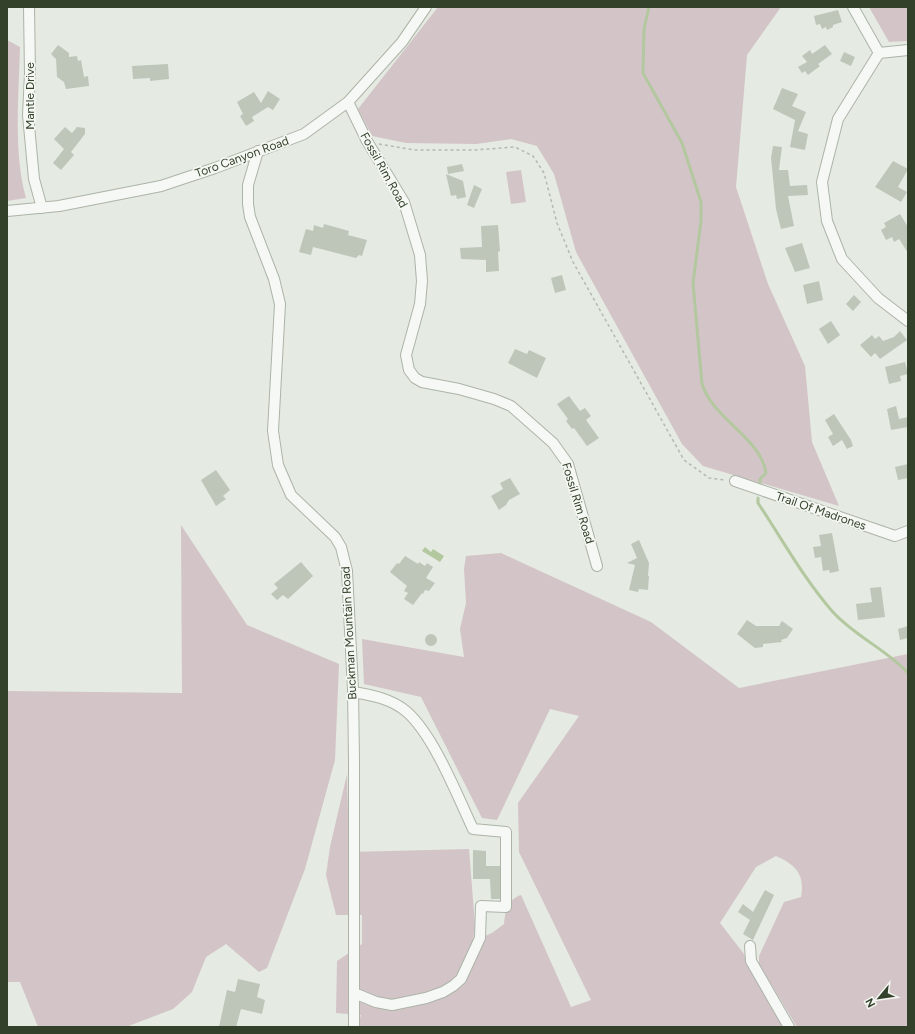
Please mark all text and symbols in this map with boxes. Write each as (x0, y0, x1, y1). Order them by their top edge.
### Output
street label: Mantle Drive (23, 62, 37, 130)
street label: Fossil Rim Road (357, 130, 411, 210)
street label: Toro Canyon Road (193, 134, 291, 180)
street label: Fossil Rim Road (559, 461, 597, 545)
street label: Trail Of Madrones (774, 489, 868, 533)
street label: Buckman Mountain Road (339, 566, 359, 700)
north arrow (859, 978, 899, 1018)
text: N (863, 996, 878, 1009)

